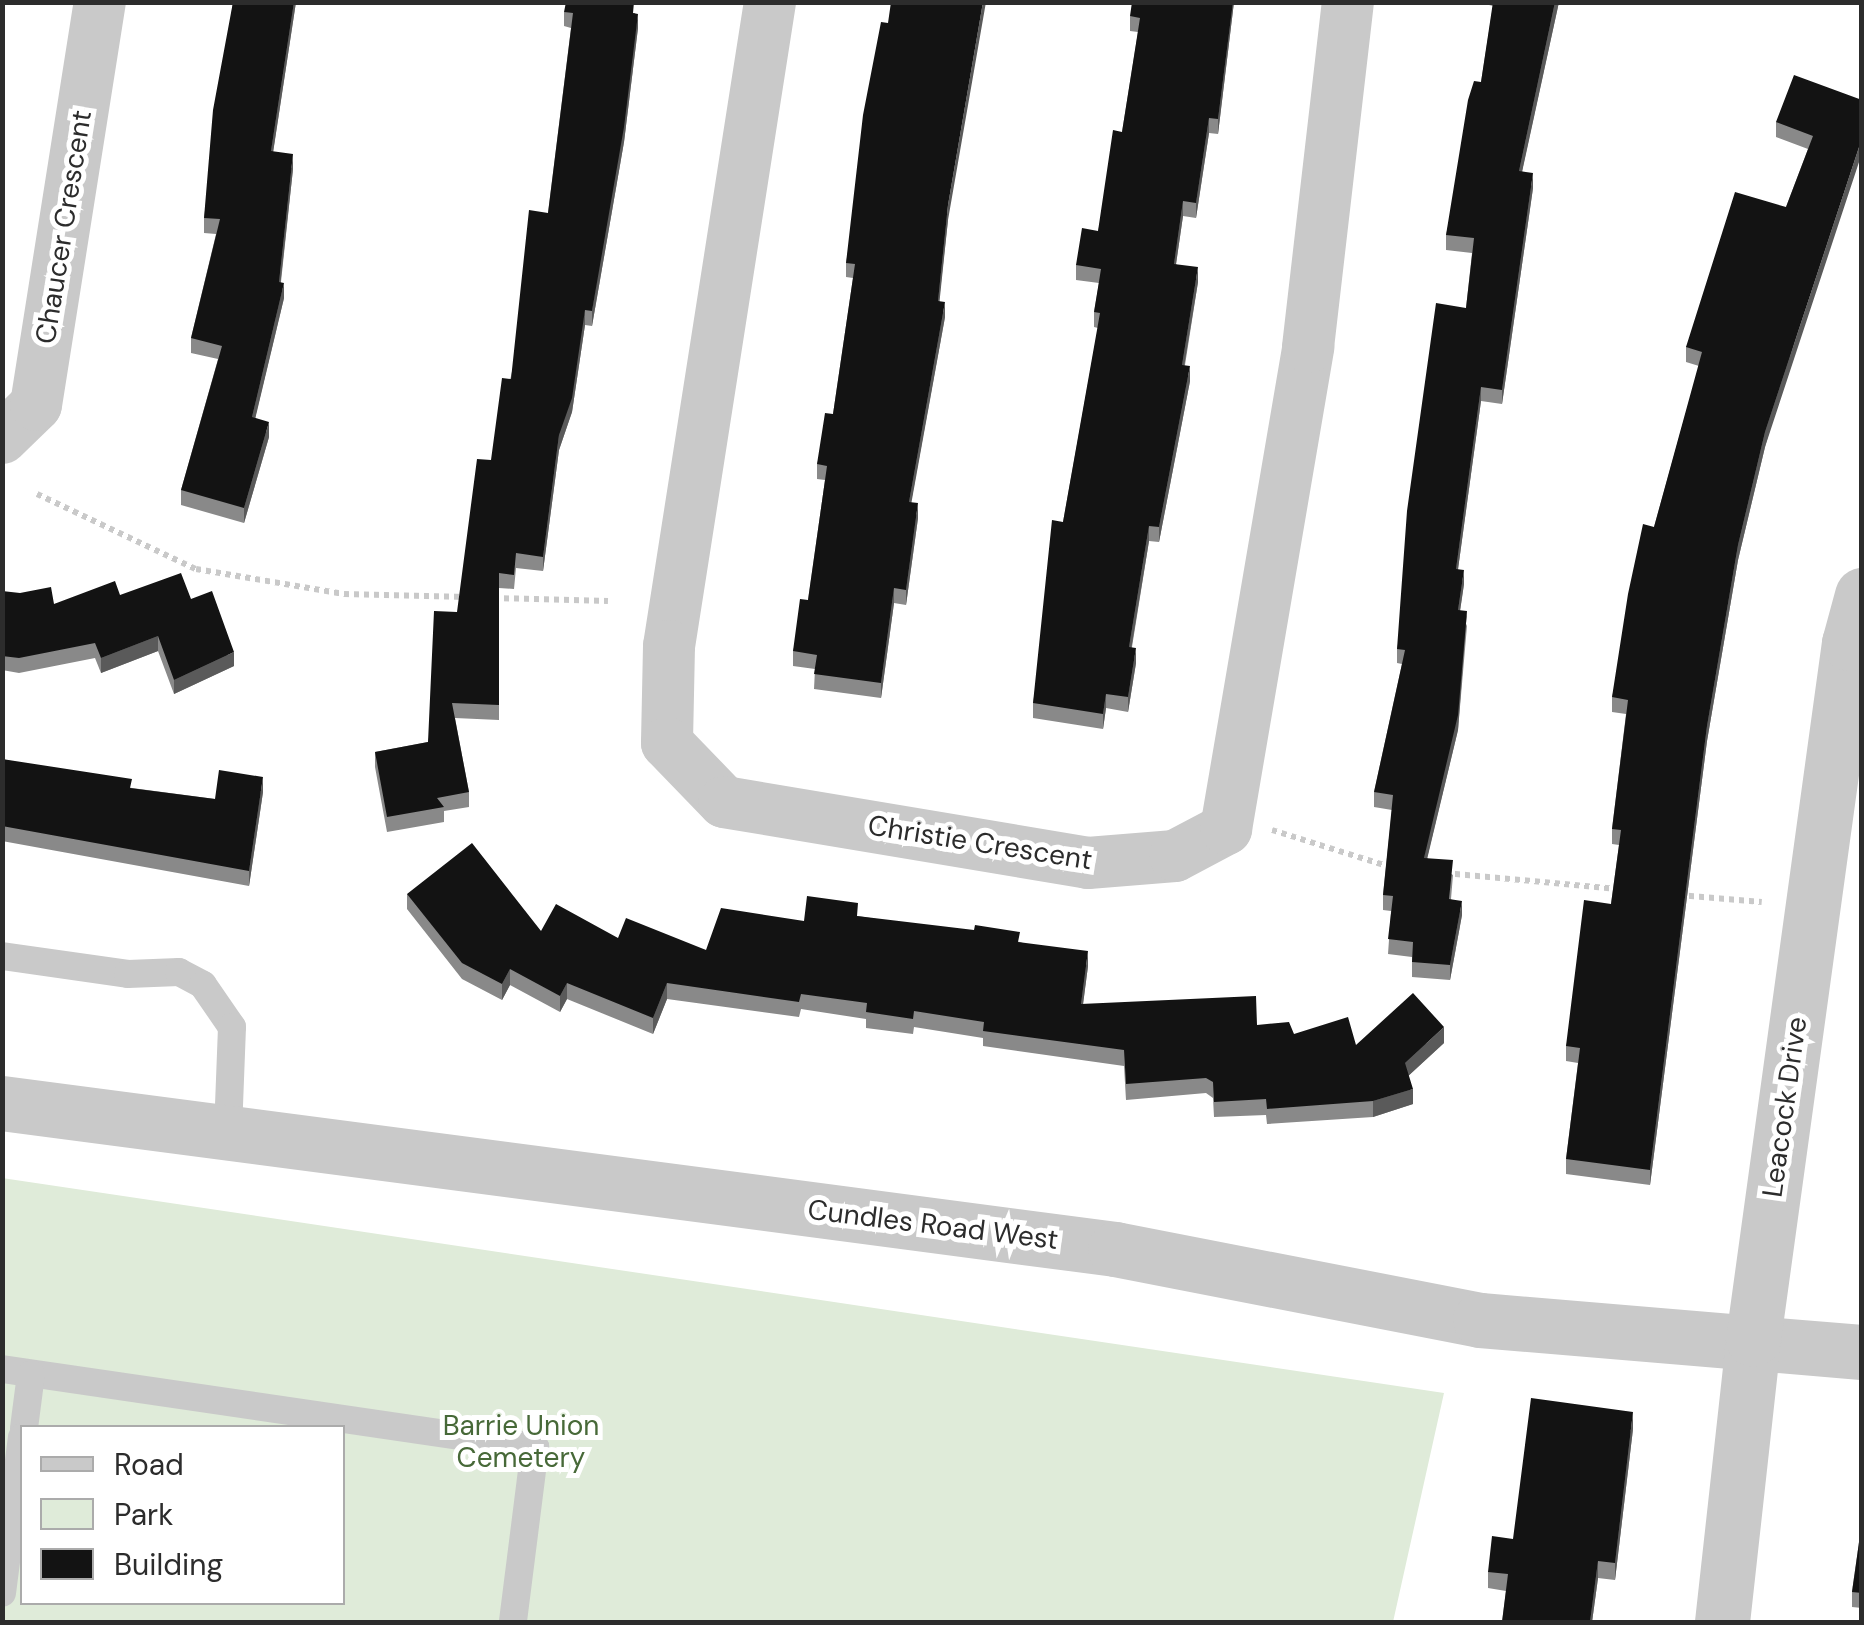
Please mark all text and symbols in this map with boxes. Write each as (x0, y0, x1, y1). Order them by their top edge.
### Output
street label: Chaucer Crescent (29, 108, 99, 346)
street label: Christie Crescent (865, 809, 1095, 877)
street label: Leacock Drive (1756, 1015, 1814, 1199)
street label: Cundles Road West (806, 1193, 1060, 1257)
park label: Barrie Union Cemetery (443, 1409, 599, 1475)
legend (20, 1425, 345, 1605)
text: Road (114, 1445, 184, 1484)
text: Park (114, 1495, 173, 1534)
text: Building (114, 1545, 223, 1584)

